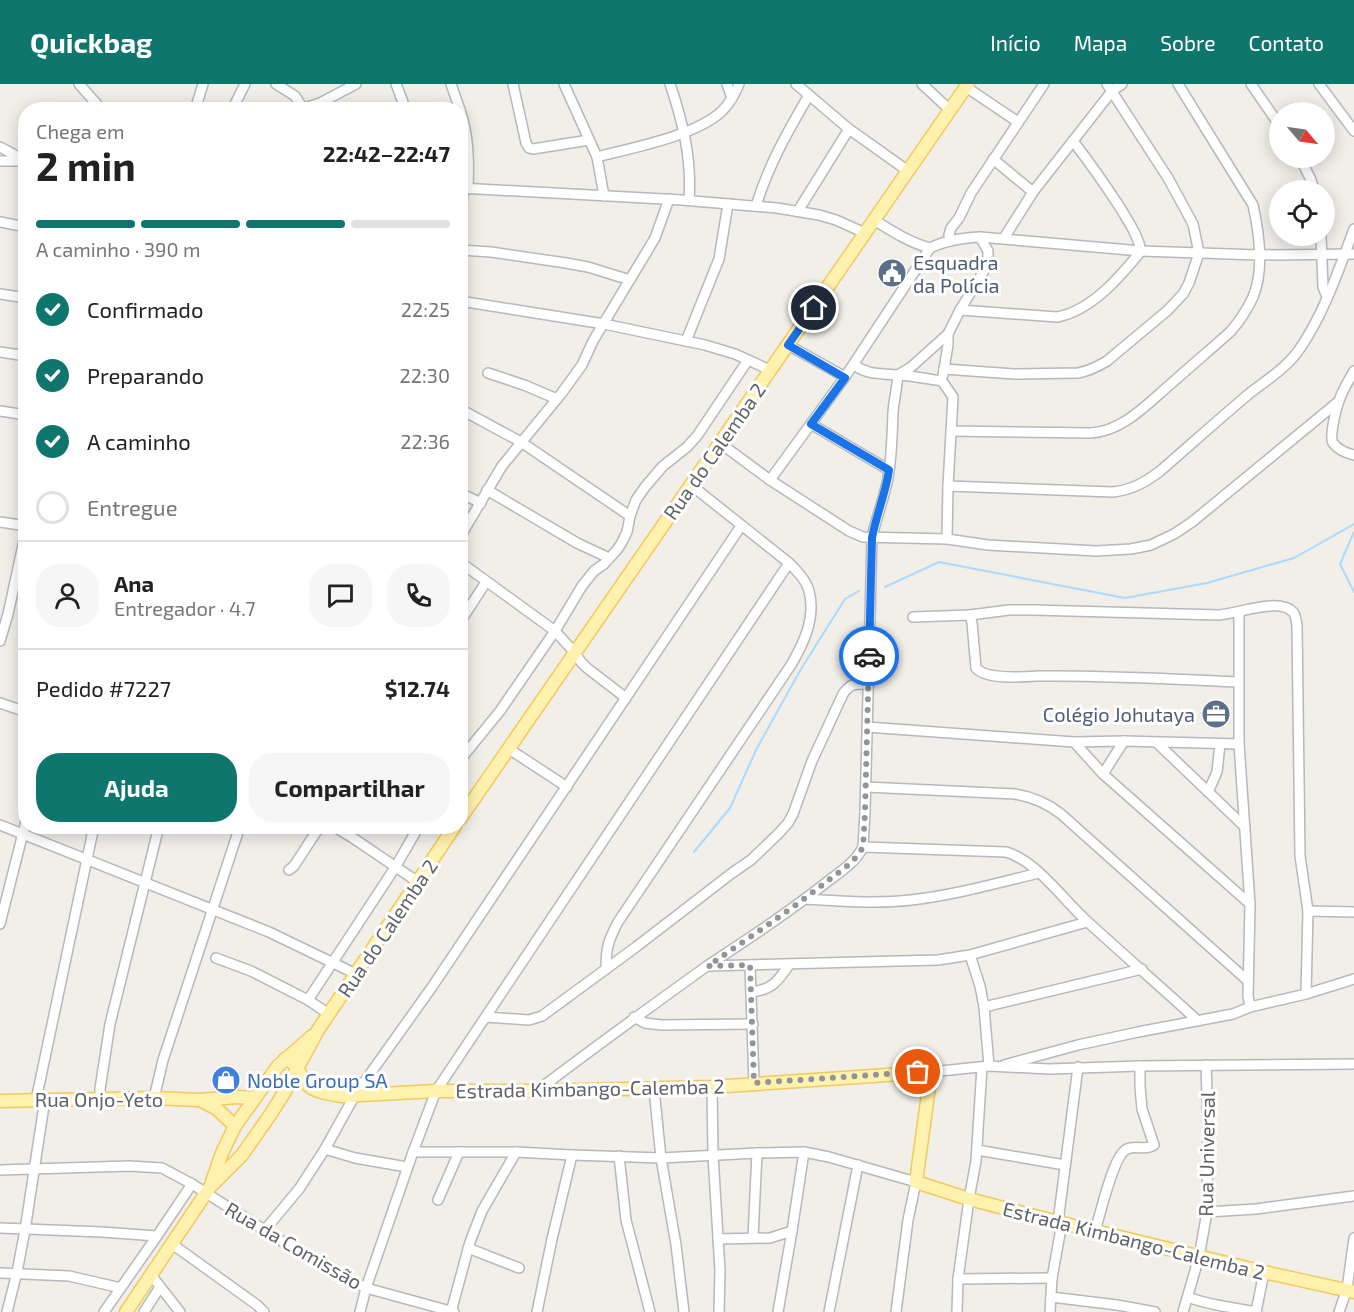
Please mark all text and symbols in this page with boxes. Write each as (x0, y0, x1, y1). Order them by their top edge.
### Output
text: Quickbag (30, 25, 152, 59)
text: Início (990, 30, 1041, 55)
text: Mapa (1074, 30, 1127, 55)
text: Sobre (1160, 30, 1215, 55)
text: Contato (1248, 30, 1324, 55)
north arrow (1269, 102, 1335, 168)
map controls (1269, 102, 1335, 246)
text: Chega em (36, 119, 125, 143)
text: 22:42–22:47 (323, 140, 450, 166)
text: 2 min (36, 142, 136, 189)
button: locate (1269, 180, 1335, 246)
text: A caminho · 390 m (36, 237, 201, 261)
place label: Esquadra da Polícia (913, 250, 1000, 297)
public building icon: Esquadra da Polícia (876, 257, 908, 289)
pin (788, 282, 839, 333)
icon: home (797, 291, 830, 324)
icon: check (36, 293, 69, 326)
text: Confirmado (87, 296, 203, 322)
text: 22:25 (401, 297, 450, 321)
icon: check (36, 359, 69, 392)
text: Preparando (87, 362, 204, 388)
text: 22:30 (400, 363, 450, 387)
street label: Rua do Calemba 2 (658, 378, 770, 524)
icon: check (36, 425, 69, 458)
text: A caminho (87, 428, 191, 454)
text: 22:36 (400, 429, 450, 453)
text: Entregue (87, 494, 177, 520)
button: person (36, 564, 99, 627)
button: chat (309, 564, 372, 627)
button: phone (387, 564, 450, 627)
text: Ana (114, 570, 154, 596)
text: Entregador · 4.7 (114, 596, 255, 620)
courier (839, 626, 899, 686)
icon: car (853, 640, 886, 673)
text: Pedido #7227 (36, 675, 171, 701)
text: $12.74 (385, 675, 450, 701)
office icon: Colégio Johutaya (1200, 698, 1232, 730)
place label: Colégio Johutaya (1043, 702, 1195, 726)
button: Ajuda (36, 753, 237, 822)
button: Compartilhar (249, 753, 450, 822)
street label: Rua do Calemba 2 (332, 854, 442, 1002)
pin (892, 1046, 943, 1097)
icon: bag (901, 1055, 934, 1088)
shop icon: Noble Group SA (210, 1064, 242, 1096)
place label: Noble Group SA (247, 1068, 388, 1092)
street label: Estrada Kimbango-Calemba 2 (455, 1074, 725, 1102)
street label: Rua Onjo-Yeto (35, 1087, 163, 1111)
street label: Rua Universal (1193, 1091, 1219, 1217)
street label: Rua da Comissão (221, 1196, 367, 1294)
street label: Estrada Kimbango-Calemba 2 (1000, 1196, 1268, 1284)

